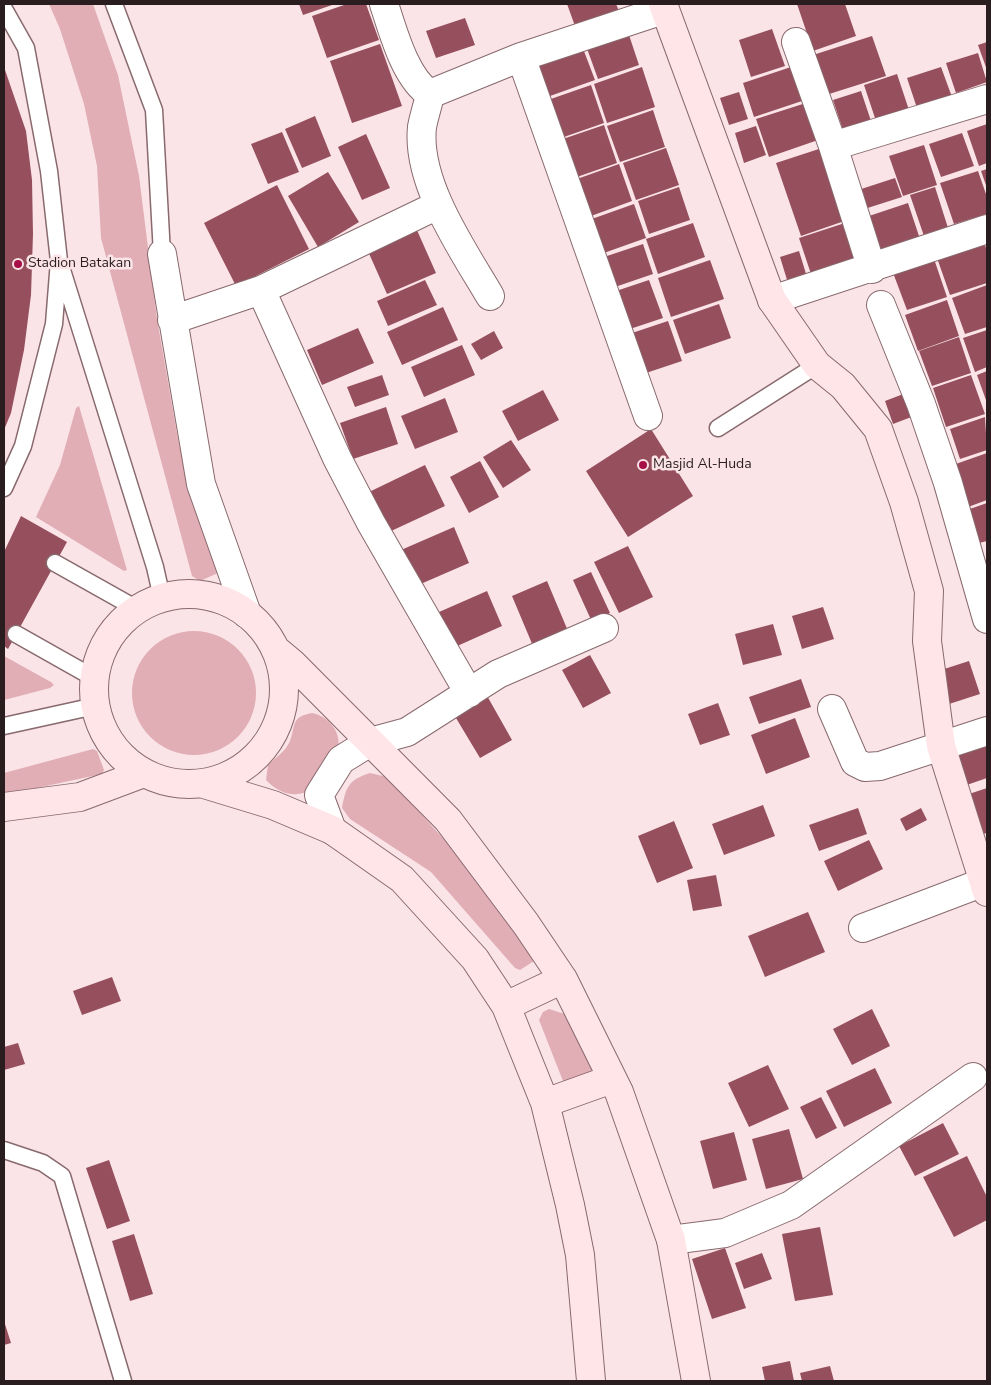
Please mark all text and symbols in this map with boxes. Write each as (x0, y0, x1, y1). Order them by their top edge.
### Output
place label: Stadion Batakan (28, 256, 131, 272)
marker: Stadion Batakan (12, 258, 24, 270)
place label: Masjid Al-Huda (653, 457, 752, 473)
marker: Masjid Al-Huda (637, 459, 649, 471)

